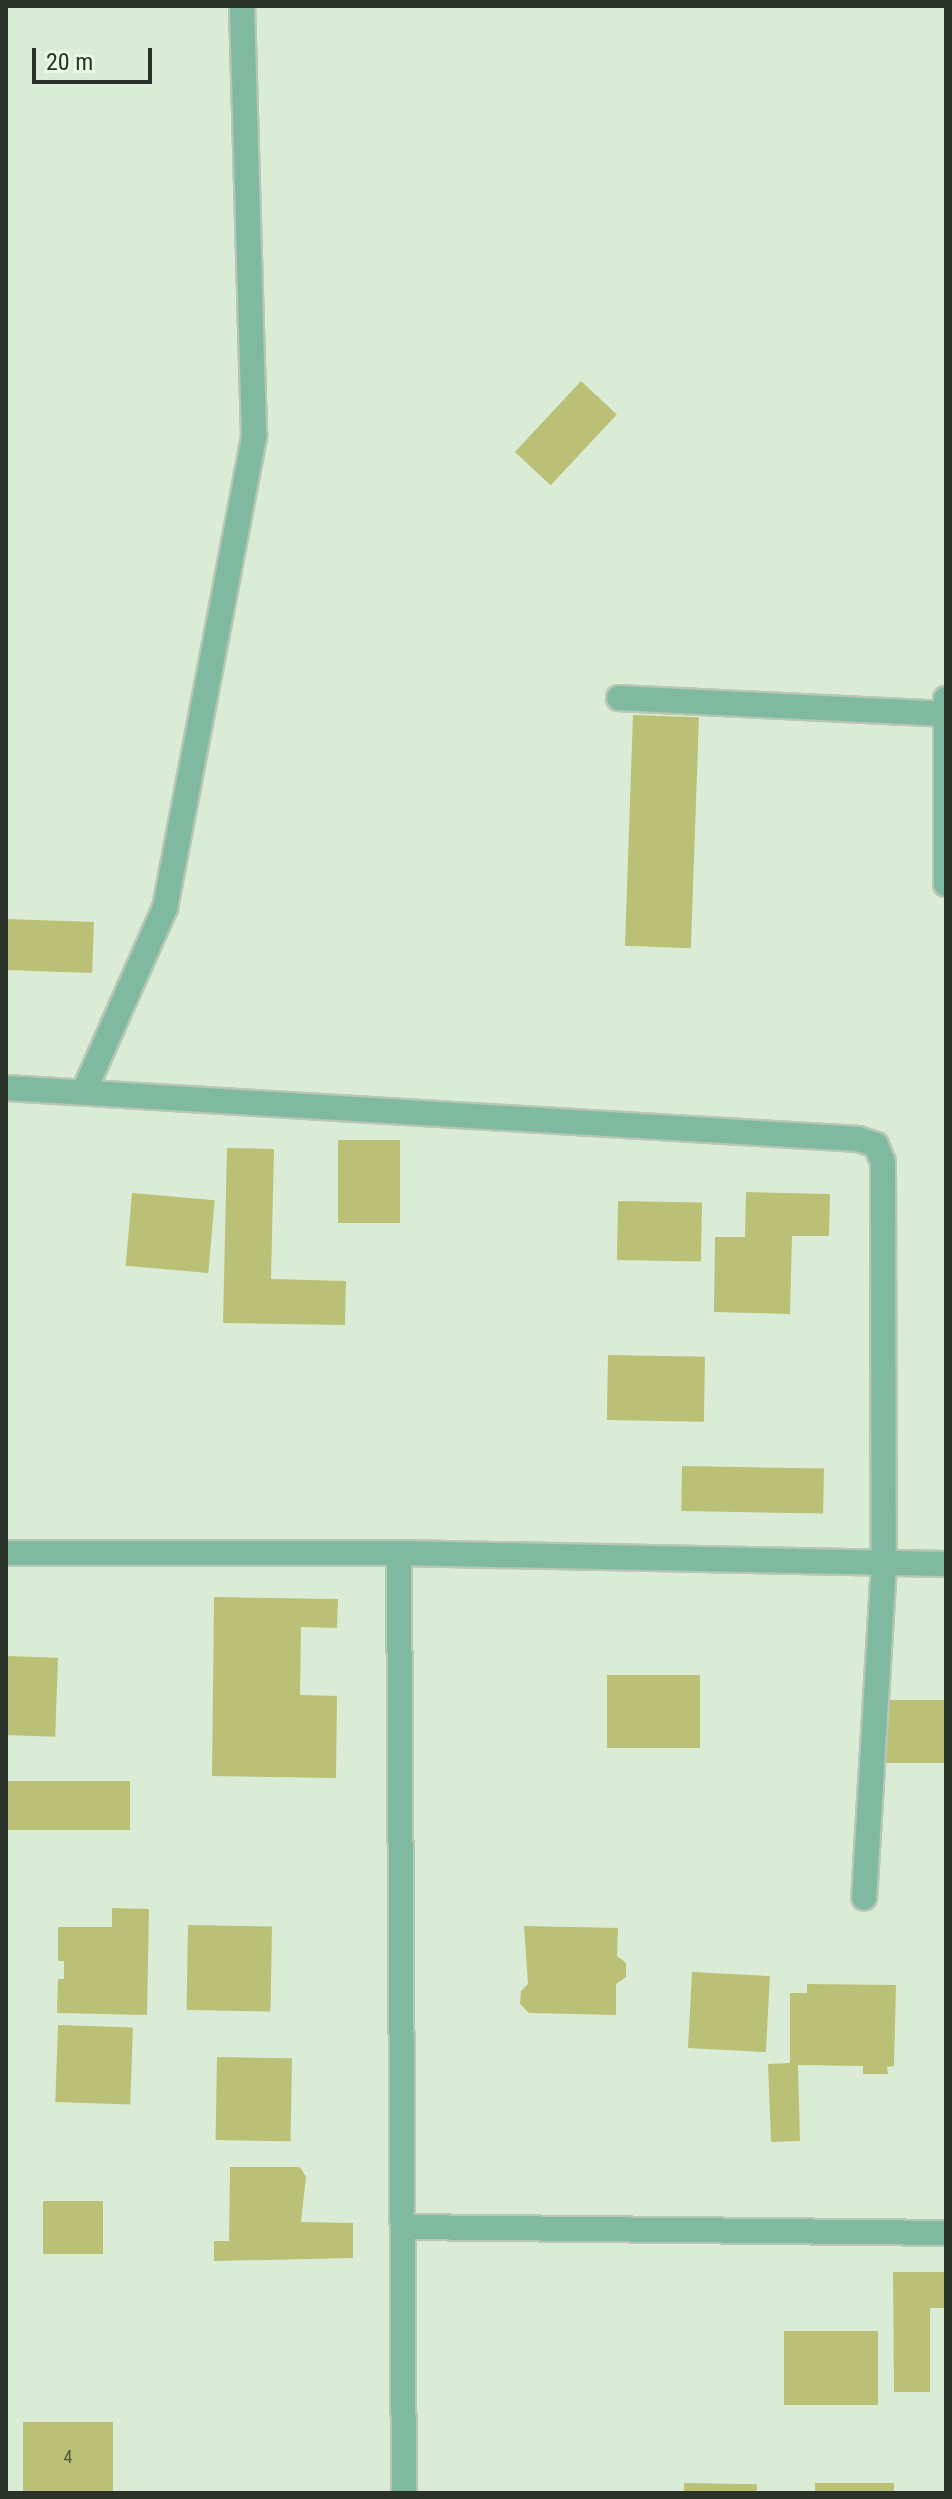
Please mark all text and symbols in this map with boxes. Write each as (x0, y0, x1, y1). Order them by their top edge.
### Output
scale bar (36, 32, 156, 82)
text: 20 m (46, 48, 93, 76)
house number: 4 (64, 2446, 72, 2468)

